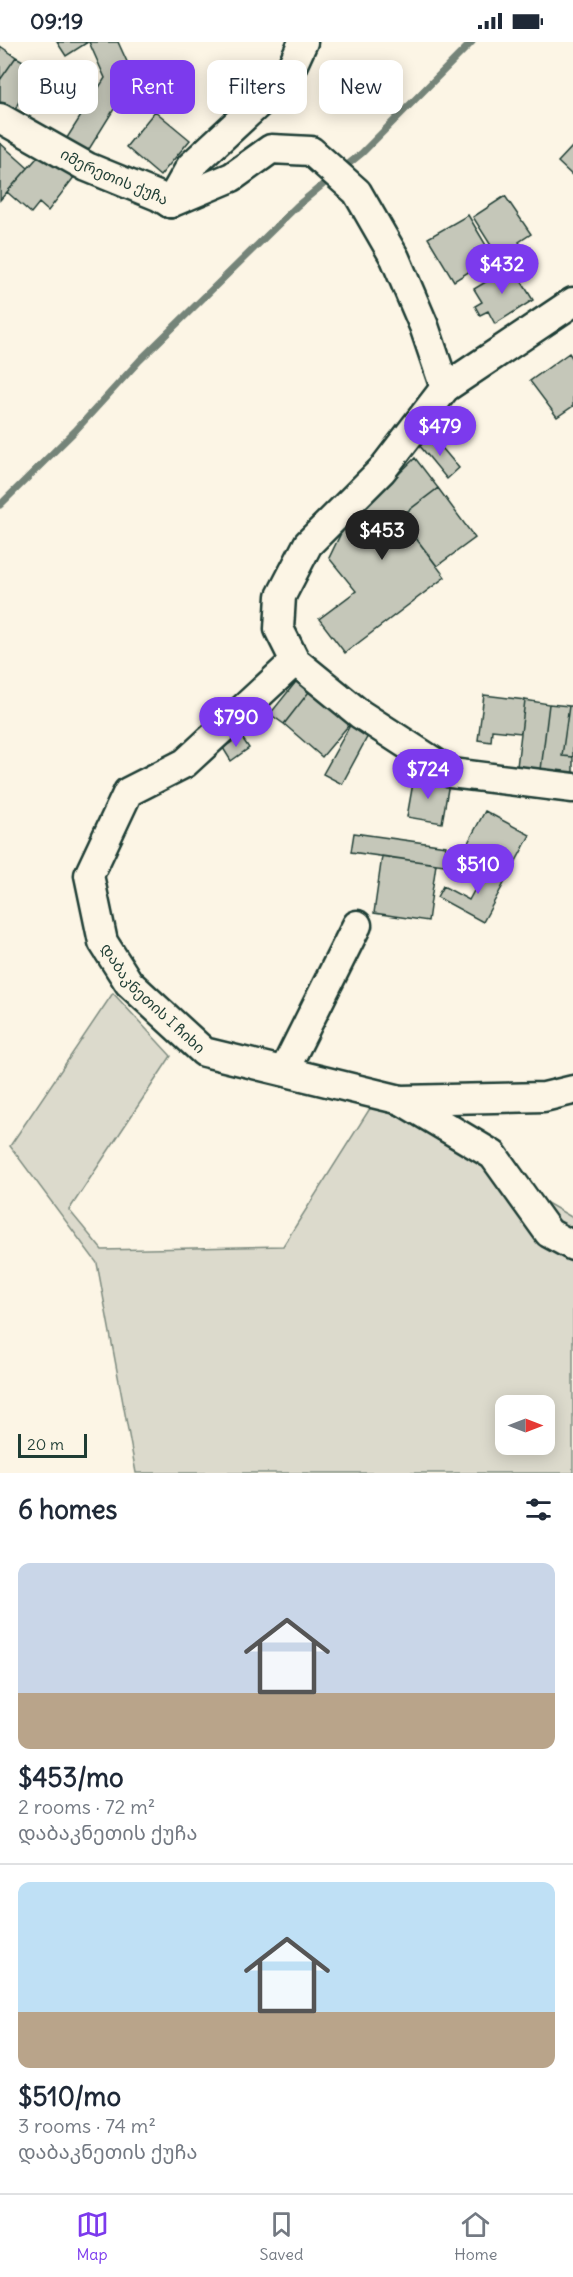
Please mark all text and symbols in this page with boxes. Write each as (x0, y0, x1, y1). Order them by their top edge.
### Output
text: 09:19 (30, 7, 83, 35)
chip: Buy (18, 60, 98, 114)
chip: Rent (110, 60, 195, 114)
chip: Filters (207, 60, 307, 114)
chip: New (319, 60, 403, 114)
street label: იმერეთის ქუჩა (57, 144, 172, 209)
pin: $432 (466, 244, 538, 295)
text: $432 (480, 251, 524, 276)
pin: $479 (404, 406, 476, 457)
text: $479 (418, 413, 462, 438)
pin: $453 (346, 510, 418, 561)
text: $453 (359, 517, 405, 542)
pin: $790 (200, 697, 272, 748)
text: $790 (213, 704, 259, 729)
pin: $724 (392, 749, 464, 800)
text: $724 (406, 756, 450, 781)
pin: $510 (442, 844, 514, 895)
text: $510 (456, 851, 500, 876)
street label: დაბაკნეთის I ჩიხი (97, 940, 209, 1057)
north arrow (495, 1395, 555, 1455)
map controls (495, 1395, 555, 1455)
scale bar (18, 1431, 87, 1458)
text: 20 m (27, 1434, 64, 1454)
text: 6 homes (18, 1493, 117, 1526)
icon: filters (522, 1493, 555, 1526)
icon: home (233, 1602, 341, 1710)
text: $453/mo (18, 1761, 124, 1794)
text: 2 rooms · 72 m² (18, 1794, 155, 1819)
text: დაბაკნეთის ქუჩა (18, 1820, 197, 1845)
icon: home (233, 1921, 341, 2029)
text: $510/mo (18, 2080, 121, 2113)
text: 3 rooms · 74 m² (18, 2113, 156, 2138)
text: დაბაკნეთის ქუჩა (18, 2139, 197, 2164)
tab: Map (76, 2208, 109, 2264)
tab: Saved (260, 2208, 303, 2264)
tab: Home (454, 2208, 497, 2264)

